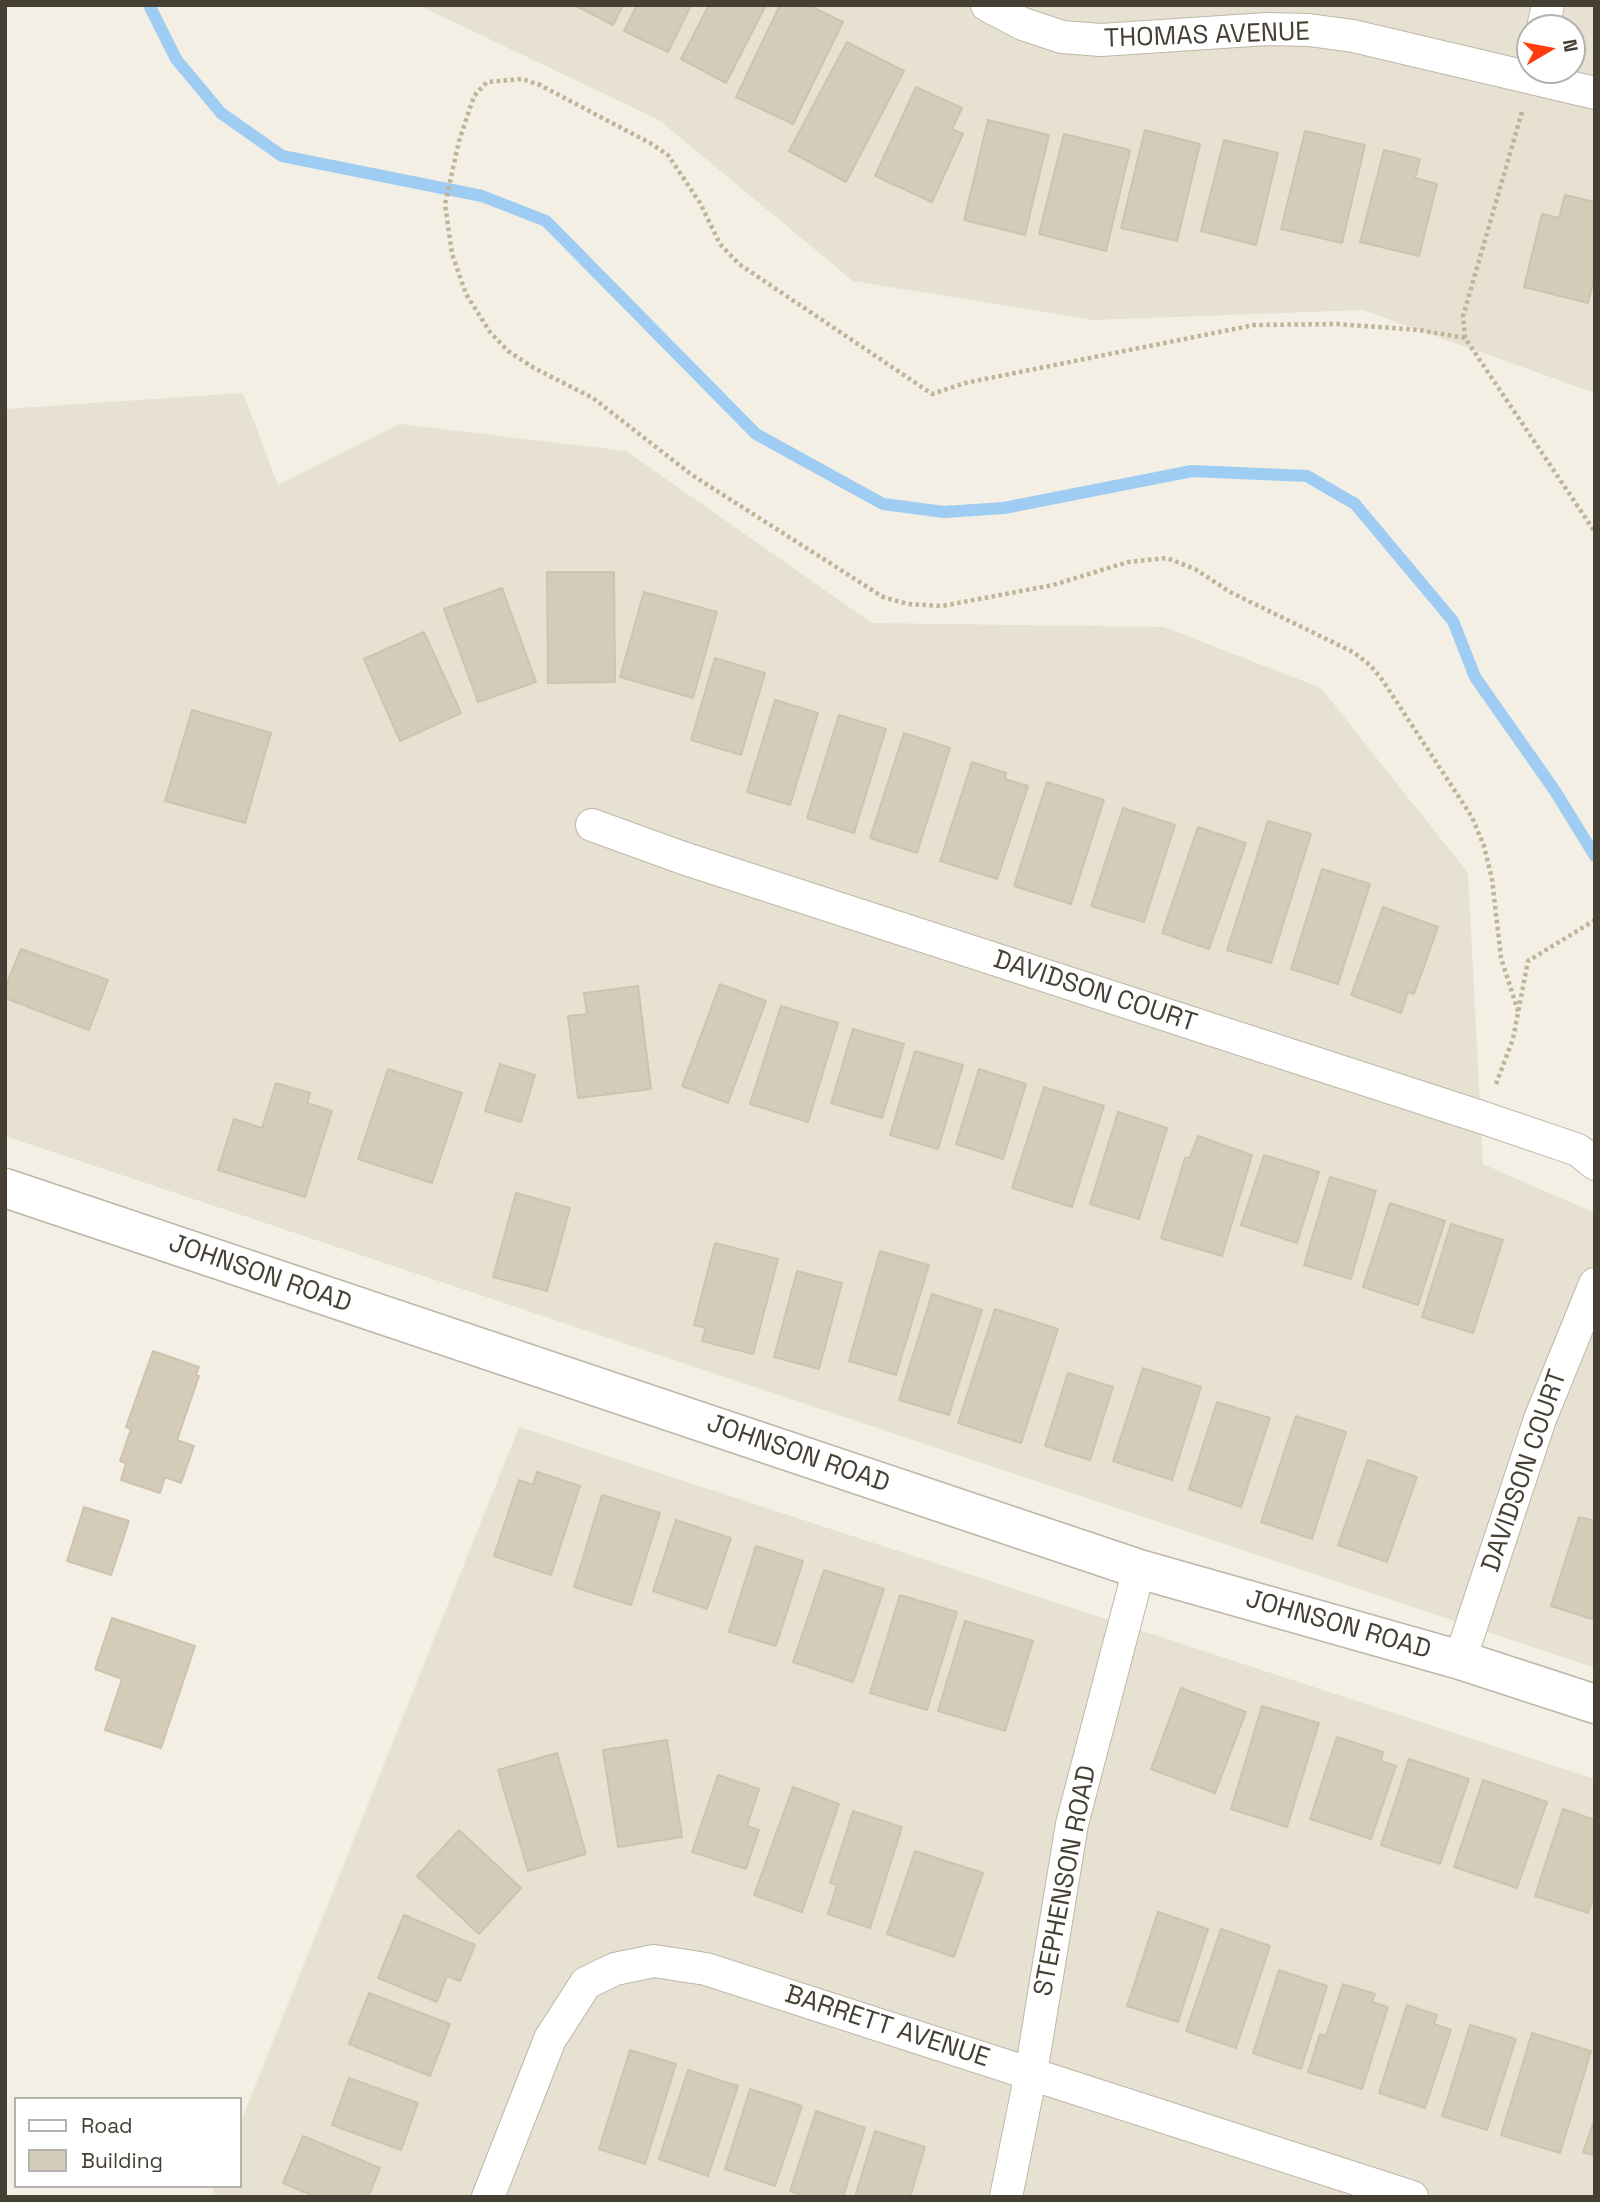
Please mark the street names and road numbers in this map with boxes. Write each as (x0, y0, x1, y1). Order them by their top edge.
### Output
street label: THOMAS AVENUE (1103, 17, 1311, 55)
street label: DAVIDSON COURT (989, 944, 1201, 1040)
street label: JOHNSON ROAD (165, 1228, 355, 1320)
street label: DAVIDSON COURT (1476, 1366, 1574, 1576)
street label: JOHNSON ROAD (703, 1408, 893, 1500)
street label: JOHNSON ROAD (1242, 1584, 1434, 1666)
street label: STEPHENSON ROAD (1028, 1763, 1104, 1999)
street label: BARRETT AVENUE (781, 1979, 993, 2075)

